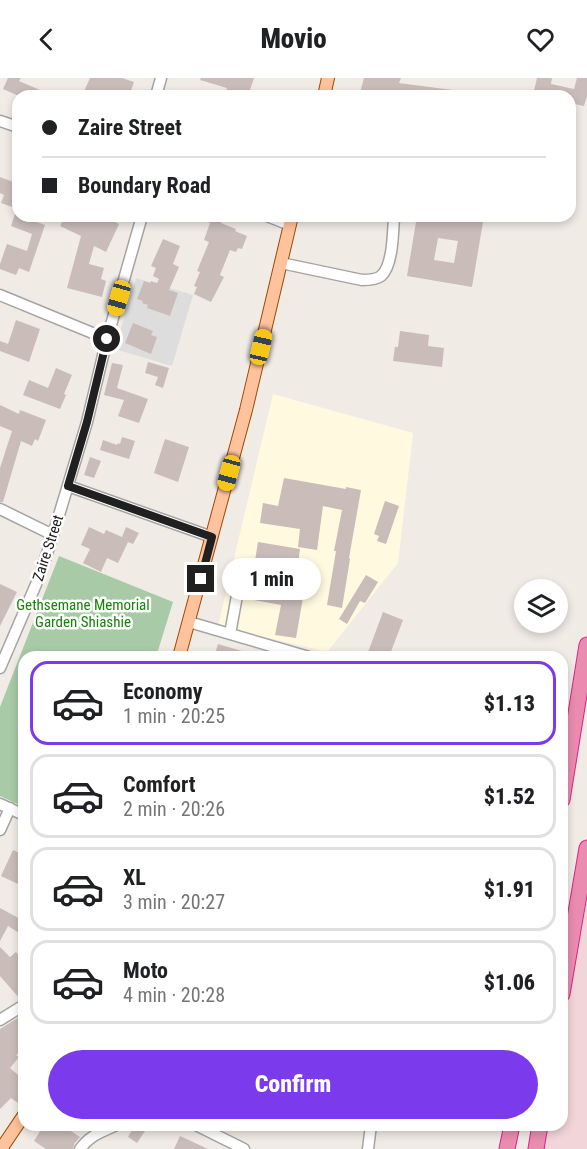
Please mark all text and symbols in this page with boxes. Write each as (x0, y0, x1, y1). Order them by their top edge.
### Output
icon: back (30, 23, 63, 56)
text: Movio (260, 23, 327, 55)
icon: heart (524, 23, 557, 56)
text: Zaire Street (78, 115, 182, 140)
text: Boundary Road (78, 173, 211, 198)
car (105, 278, 133, 318)
route start (93, 325, 120, 352)
car (248, 327, 274, 367)
car (216, 453, 242, 493)
street label: Zaire Street (29, 513, 67, 583)
callout: 1 min (222, 558, 321, 600)
route end (187, 565, 214, 592)
text: 1 min (249, 567, 294, 591)
map controls (514, 579, 568, 633)
button: layers (514, 579, 568, 633)
park label: Gethsemane Memorial Garden Shiashie (16, 596, 150, 631)
icon: car (51, 676, 105, 730)
text: Economy (123, 679, 203, 704)
text: $1.13 (484, 691, 535, 716)
text: 1 min · 20:25 (123, 704, 225, 728)
icon: car (51, 769, 105, 823)
text: Comfort (123, 772, 196, 797)
text: $1.52 (484, 784, 535, 809)
text: 2 min · 20:26 (123, 797, 225, 821)
icon: car (51, 862, 105, 916)
text: XL (123, 865, 146, 890)
text: $1.91 (484, 877, 535, 902)
text: 3 min · 20:27 (123, 890, 225, 914)
icon: car (51, 955, 105, 1009)
text: Moto (123, 958, 168, 983)
text: $1.06 (484, 970, 535, 995)
text: 4 min · 20:28 (123, 983, 225, 1007)
button: Confirm (48, 1050, 538, 1119)

